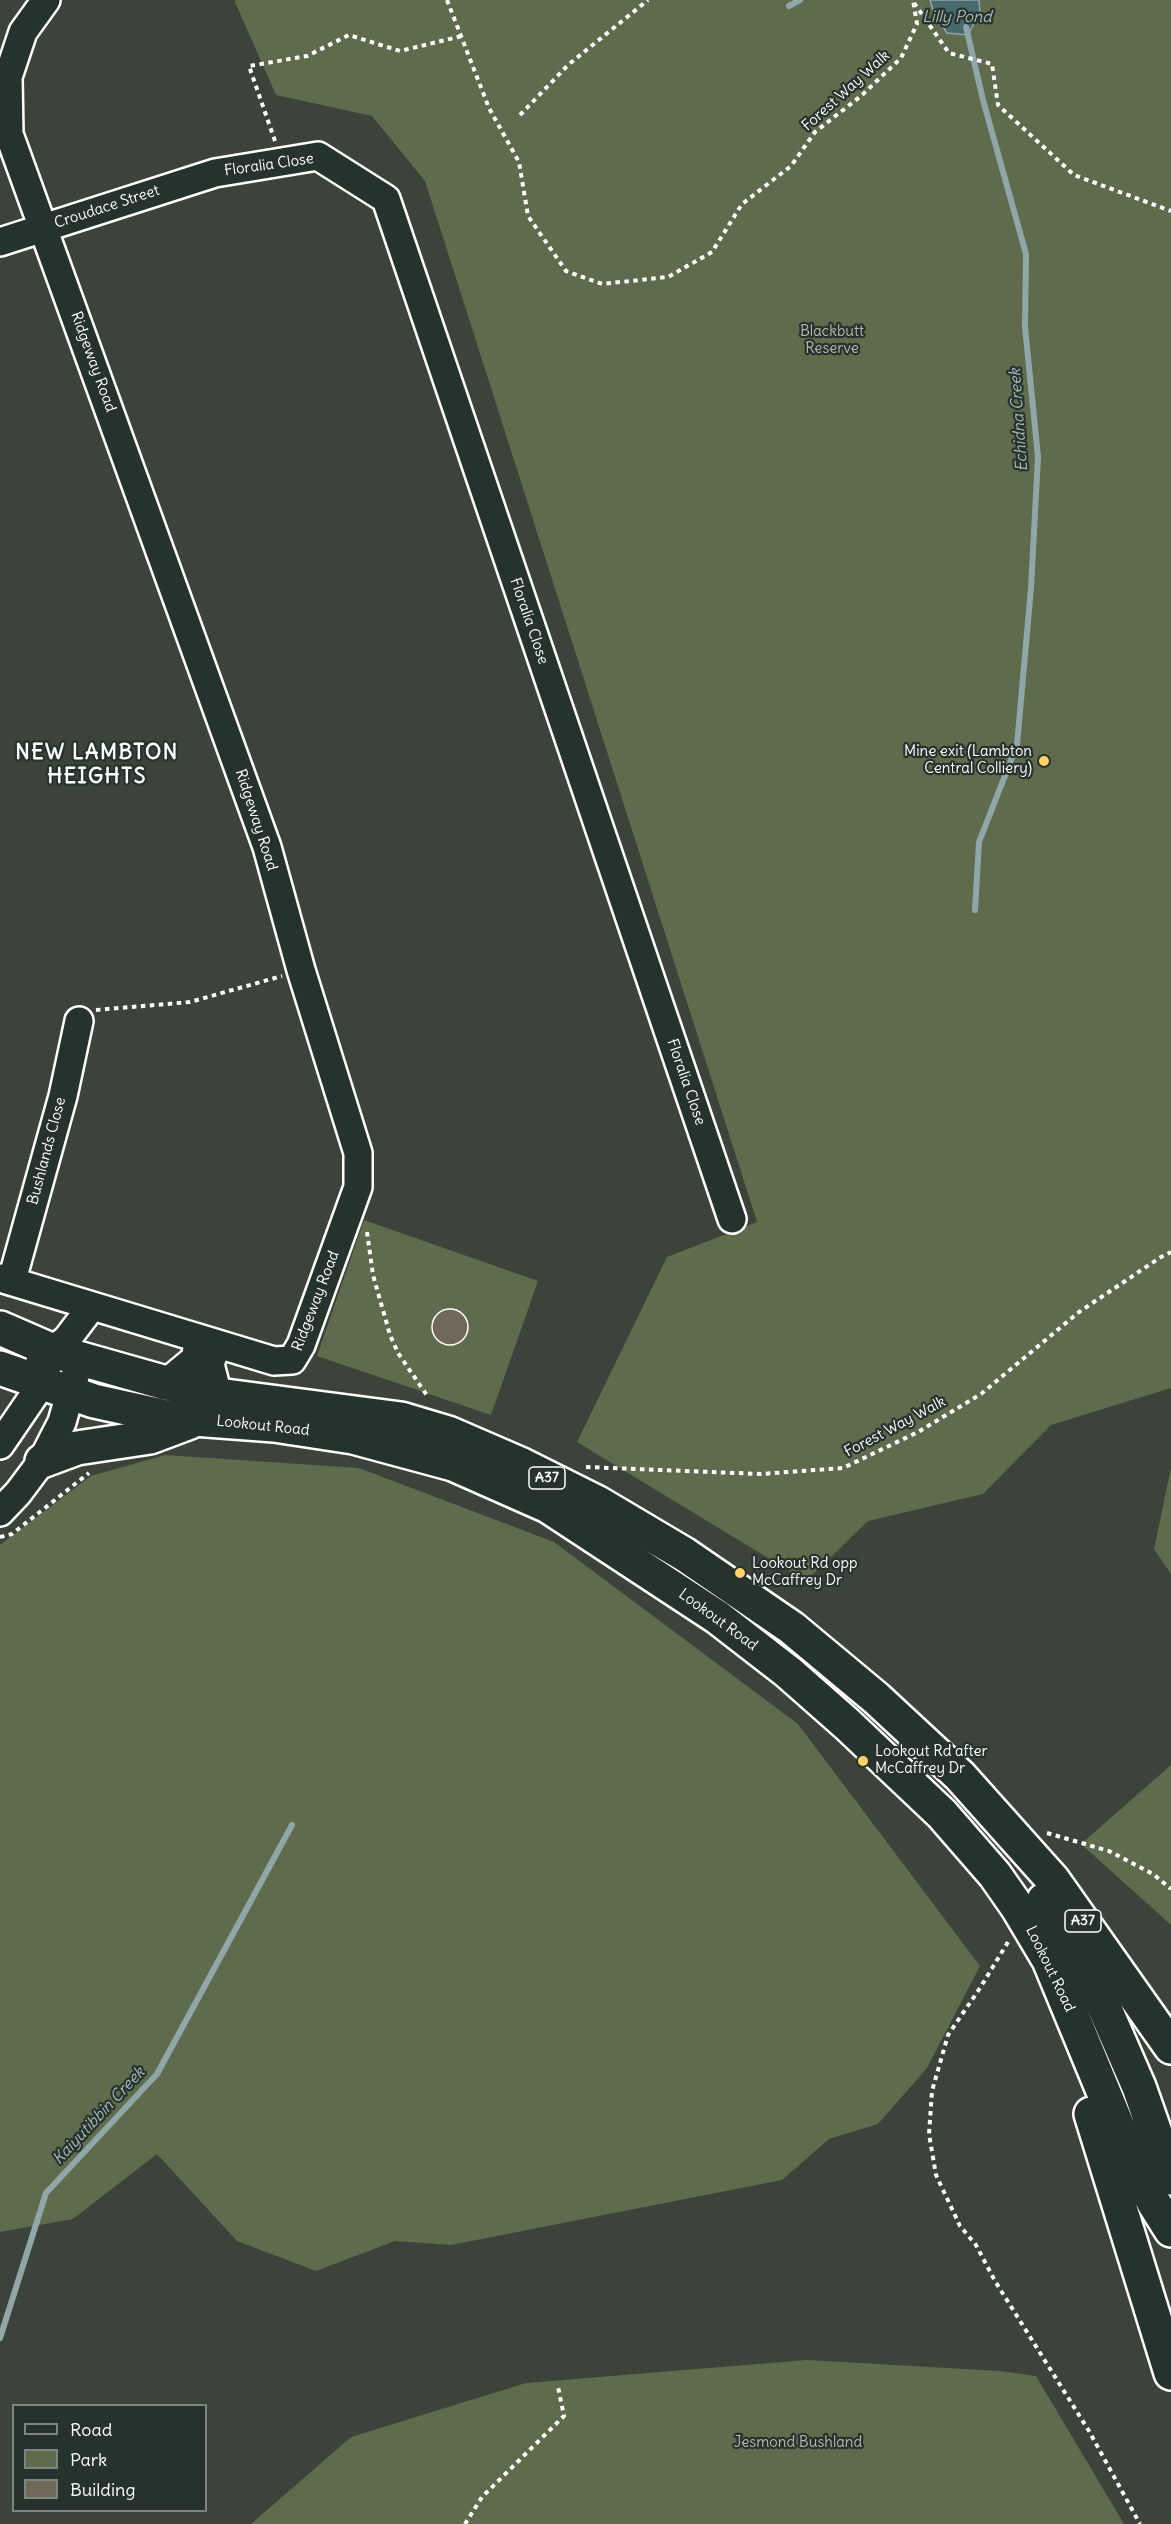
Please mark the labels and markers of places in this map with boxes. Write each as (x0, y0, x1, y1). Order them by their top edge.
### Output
place label: Mine exit (Lambton Central Colliery) (904, 743, 1032, 778)
marker: Mine exit (Lambton Central Colliery) (1037, 754, 1051, 768)
place label: Lookout Rd opp McCaffrey Dr (752, 1555, 858, 1590)
marker: Lookout Rd opp McCaffrey Dr (733, 1566, 747, 1580)
place label: Lookout Rd after McCaffrey Dr (875, 1743, 988, 1778)
marker: Lookout Rd after McCaffrey Dr (856, 1754, 870, 1768)

